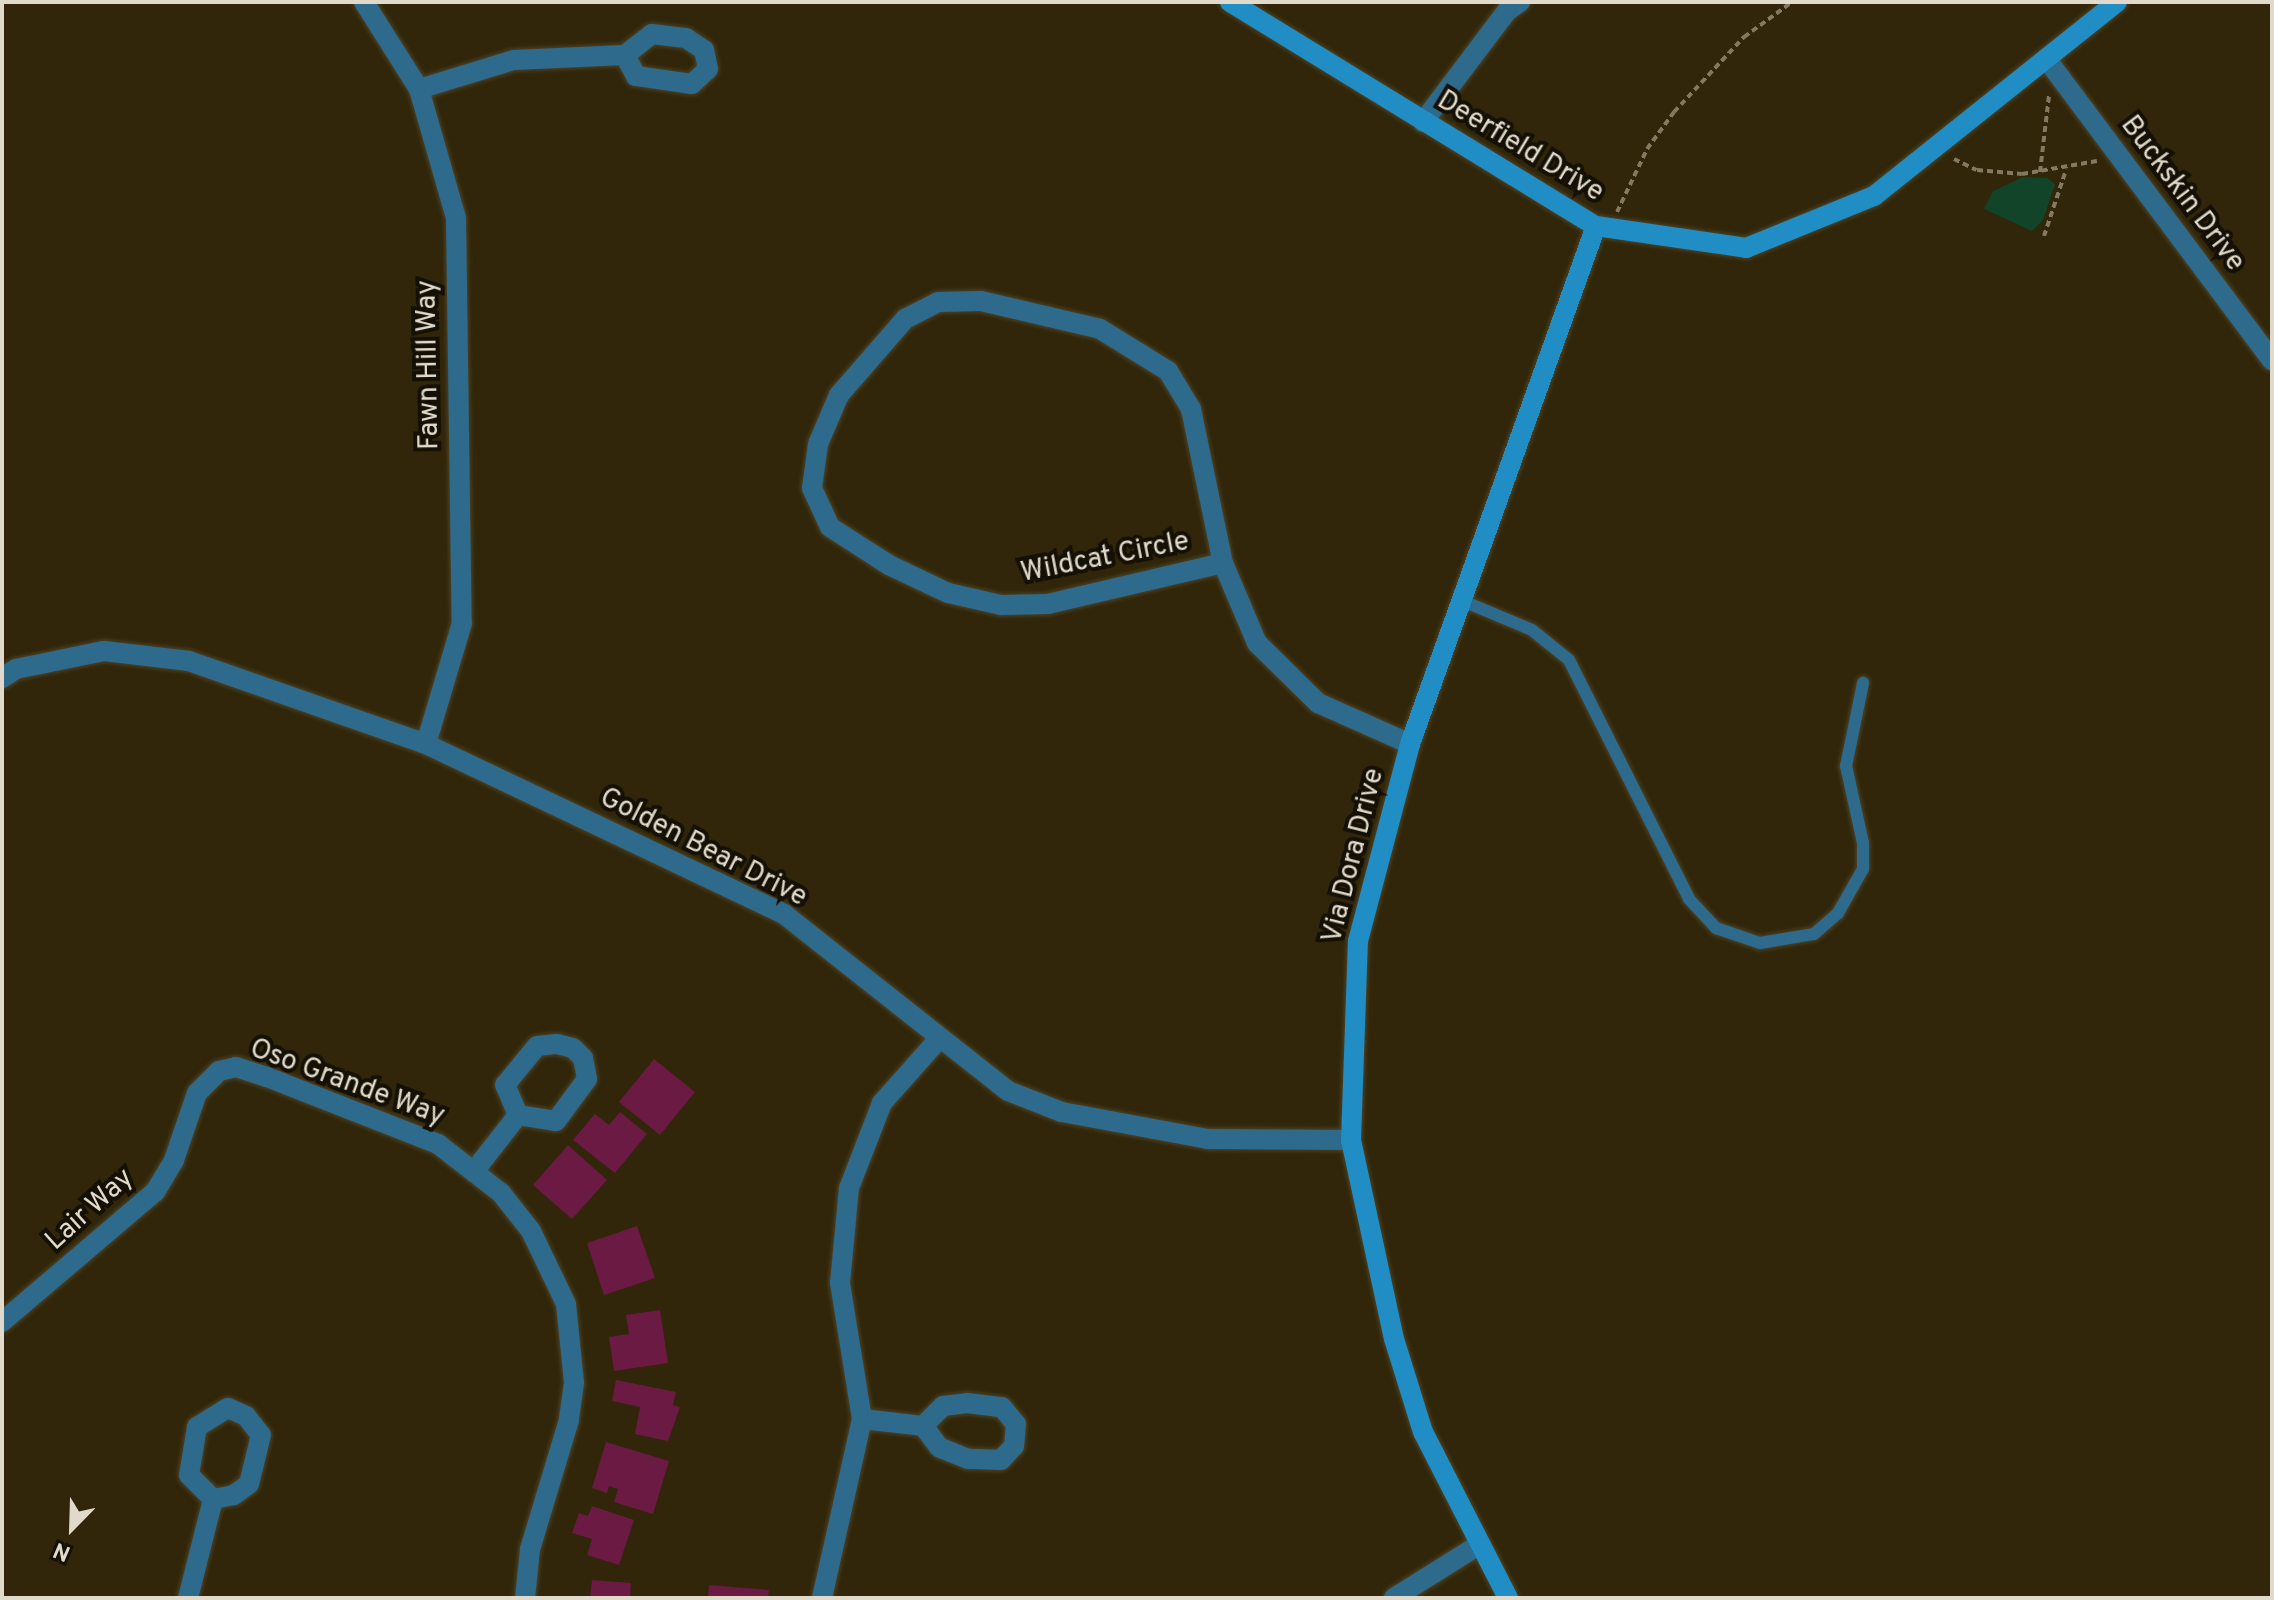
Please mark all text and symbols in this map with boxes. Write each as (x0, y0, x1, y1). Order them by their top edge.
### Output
street label: Deerfield Drive (1431, 84, 1609, 210)
street label: Buckskin Drive (2113, 110, 2251, 278)
street label: Fawn Hill Way (411, 279, 447, 451)
street label: Wildcat Circle (1018, 525, 1192, 591)
street label: Via Dora Drive (1316, 765, 1392, 947)
street label: Golden Bear Drive (594, 781, 812, 915)
street label: Oso Grande Way (245, 1032, 449, 1134)
street label: Lair Way (39, 1162, 141, 1258)
north arrow (32, 1488, 112, 1568)
text: N (50, 1535, 75, 1566)

